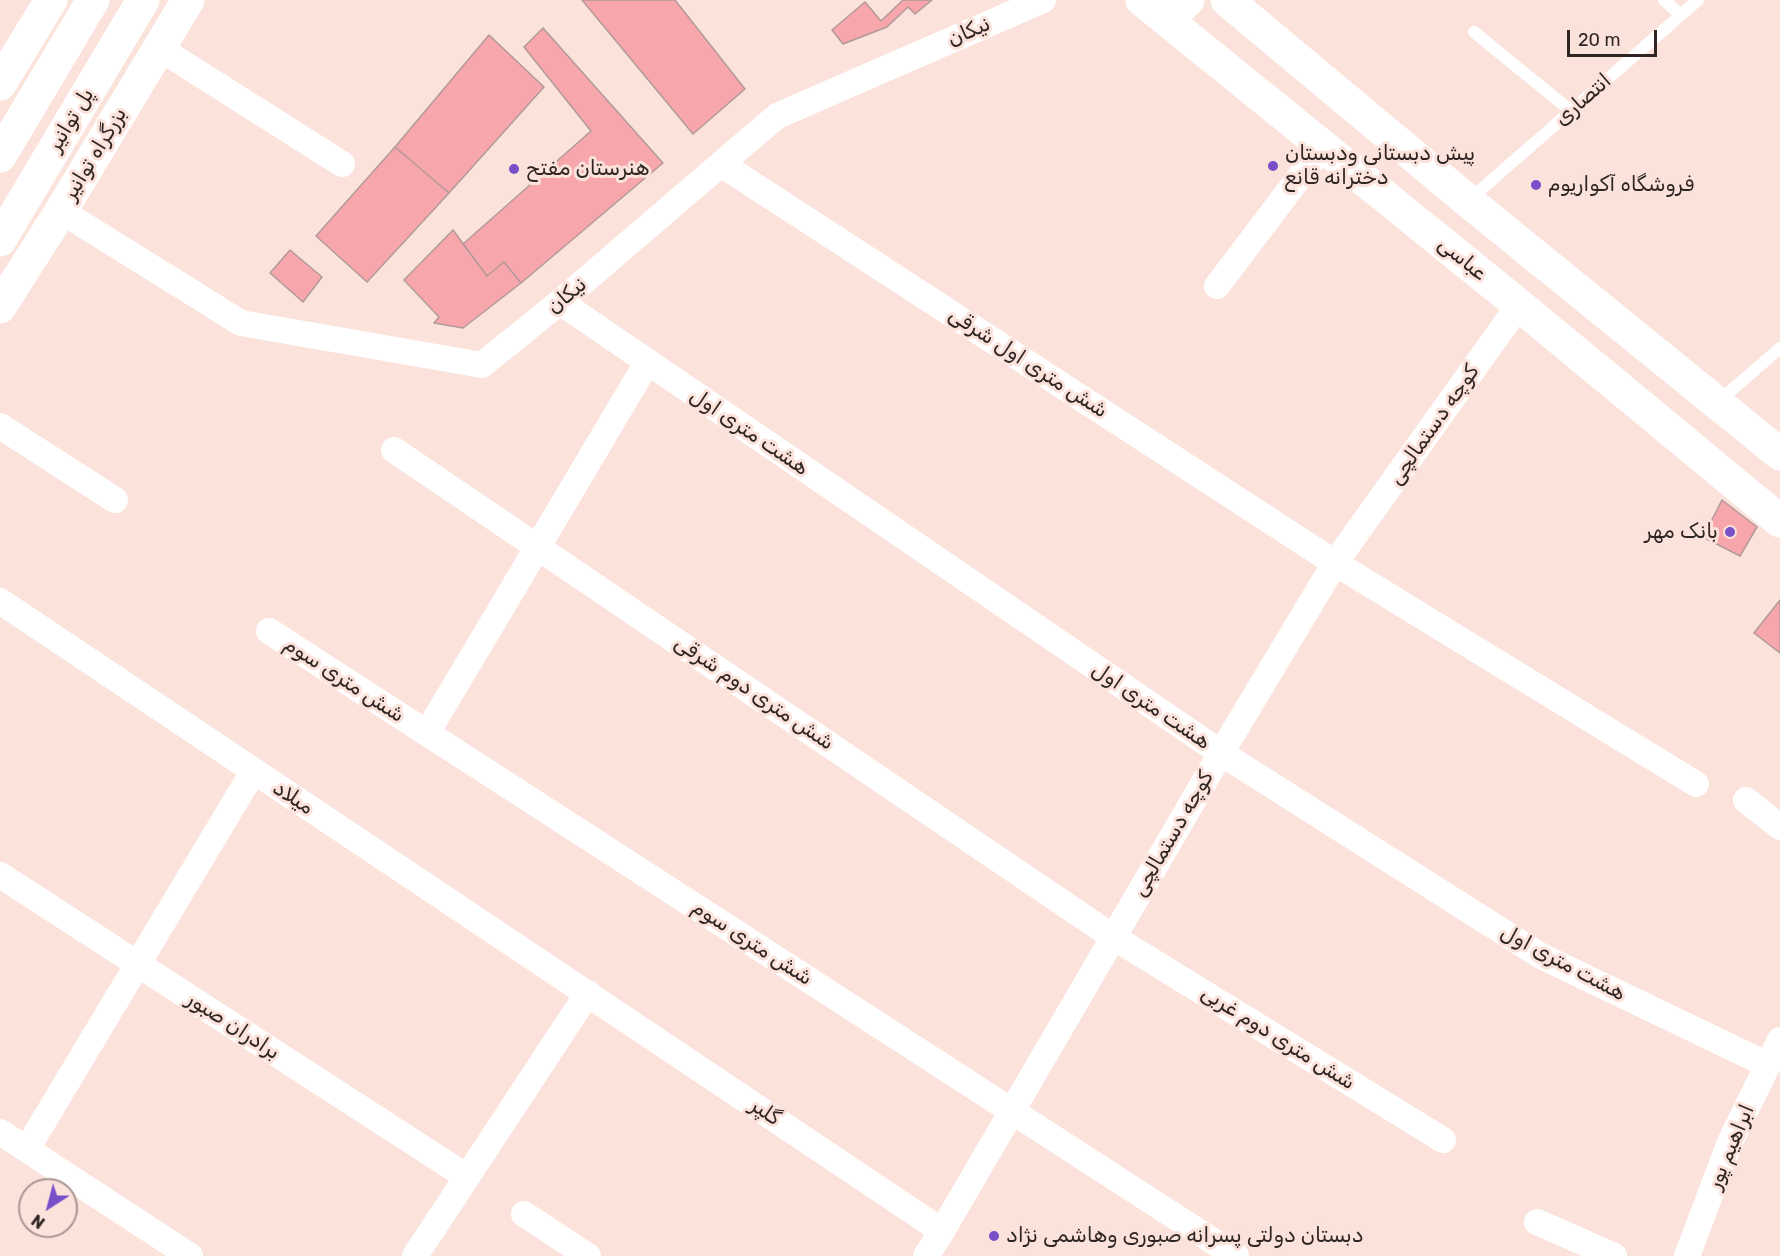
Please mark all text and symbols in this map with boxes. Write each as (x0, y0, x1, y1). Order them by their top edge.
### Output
street label: نیکان (944, 12, 994, 52)
scale bar (1570, 18, 1660, 56)
text: 20 m (1578, 29, 1620, 51)
street label: انتصاری (1549, 69, 1617, 131)
street label: پل توانیر (42, 84, 100, 156)
street label: بزرگراه توانیر (57, 103, 133, 205)
place label: پیش دبستانی ودبستان دخترانه قانع (1285, 141, 1475, 191)
place label: هنرستان مفتح (526, 156, 649, 182)
marker: پیش دبستانی ودبستان دخترانه قانع (1266, 159, 1280, 173)
marker: هنرستان مفتح (507, 162, 521, 176)
place label: فروشگاه آکواریوم (1548, 172, 1694, 198)
marker: فروشگاه آکواریوم (1529, 178, 1543, 192)
street label: عباسى (1432, 232, 1492, 286)
street label: نیکان (542, 272, 592, 320)
street label: شش متری اول شرقی (944, 302, 1112, 424)
street label: کوچه دستمالچی (1383, 360, 1485, 490)
street label: هشت متری اول (685, 383, 813, 481)
place label: بانک مهر (1644, 519, 1718, 545)
marker: بانک مهر (1723, 525, 1737, 539)
street label: شش متری دوم شرقی (669, 630, 839, 756)
street label: شش متری سوم (279, 632, 409, 728)
street label: هشت متری اول (1087, 657, 1215, 755)
street label: کوچه دستمالچی (1127, 767, 1219, 901)
street label: میلاد (268, 776, 318, 820)
street label: شش متری سوم (687, 895, 817, 991)
street label: هشت متری اول (1496, 920, 1630, 1006)
street label: شش متری دوم غربی (1196, 980, 1360, 1096)
street label: برادران صبور (182, 987, 284, 1065)
street label: گلپر (745, 1093, 785, 1131)
street label: ابراهیم پور (1702, 1101, 1760, 1193)
north arrow (18, 1178, 78, 1238)
text: N (28, 1210, 49, 1232)
place label: دبستان دولتی پسرانه صبوری وهاشمی نژاد (1006, 1223, 1363, 1249)
marker: دبستان دولتی پسرانه صبوری وهاشمی نژاد (987, 1229, 1001, 1243)

